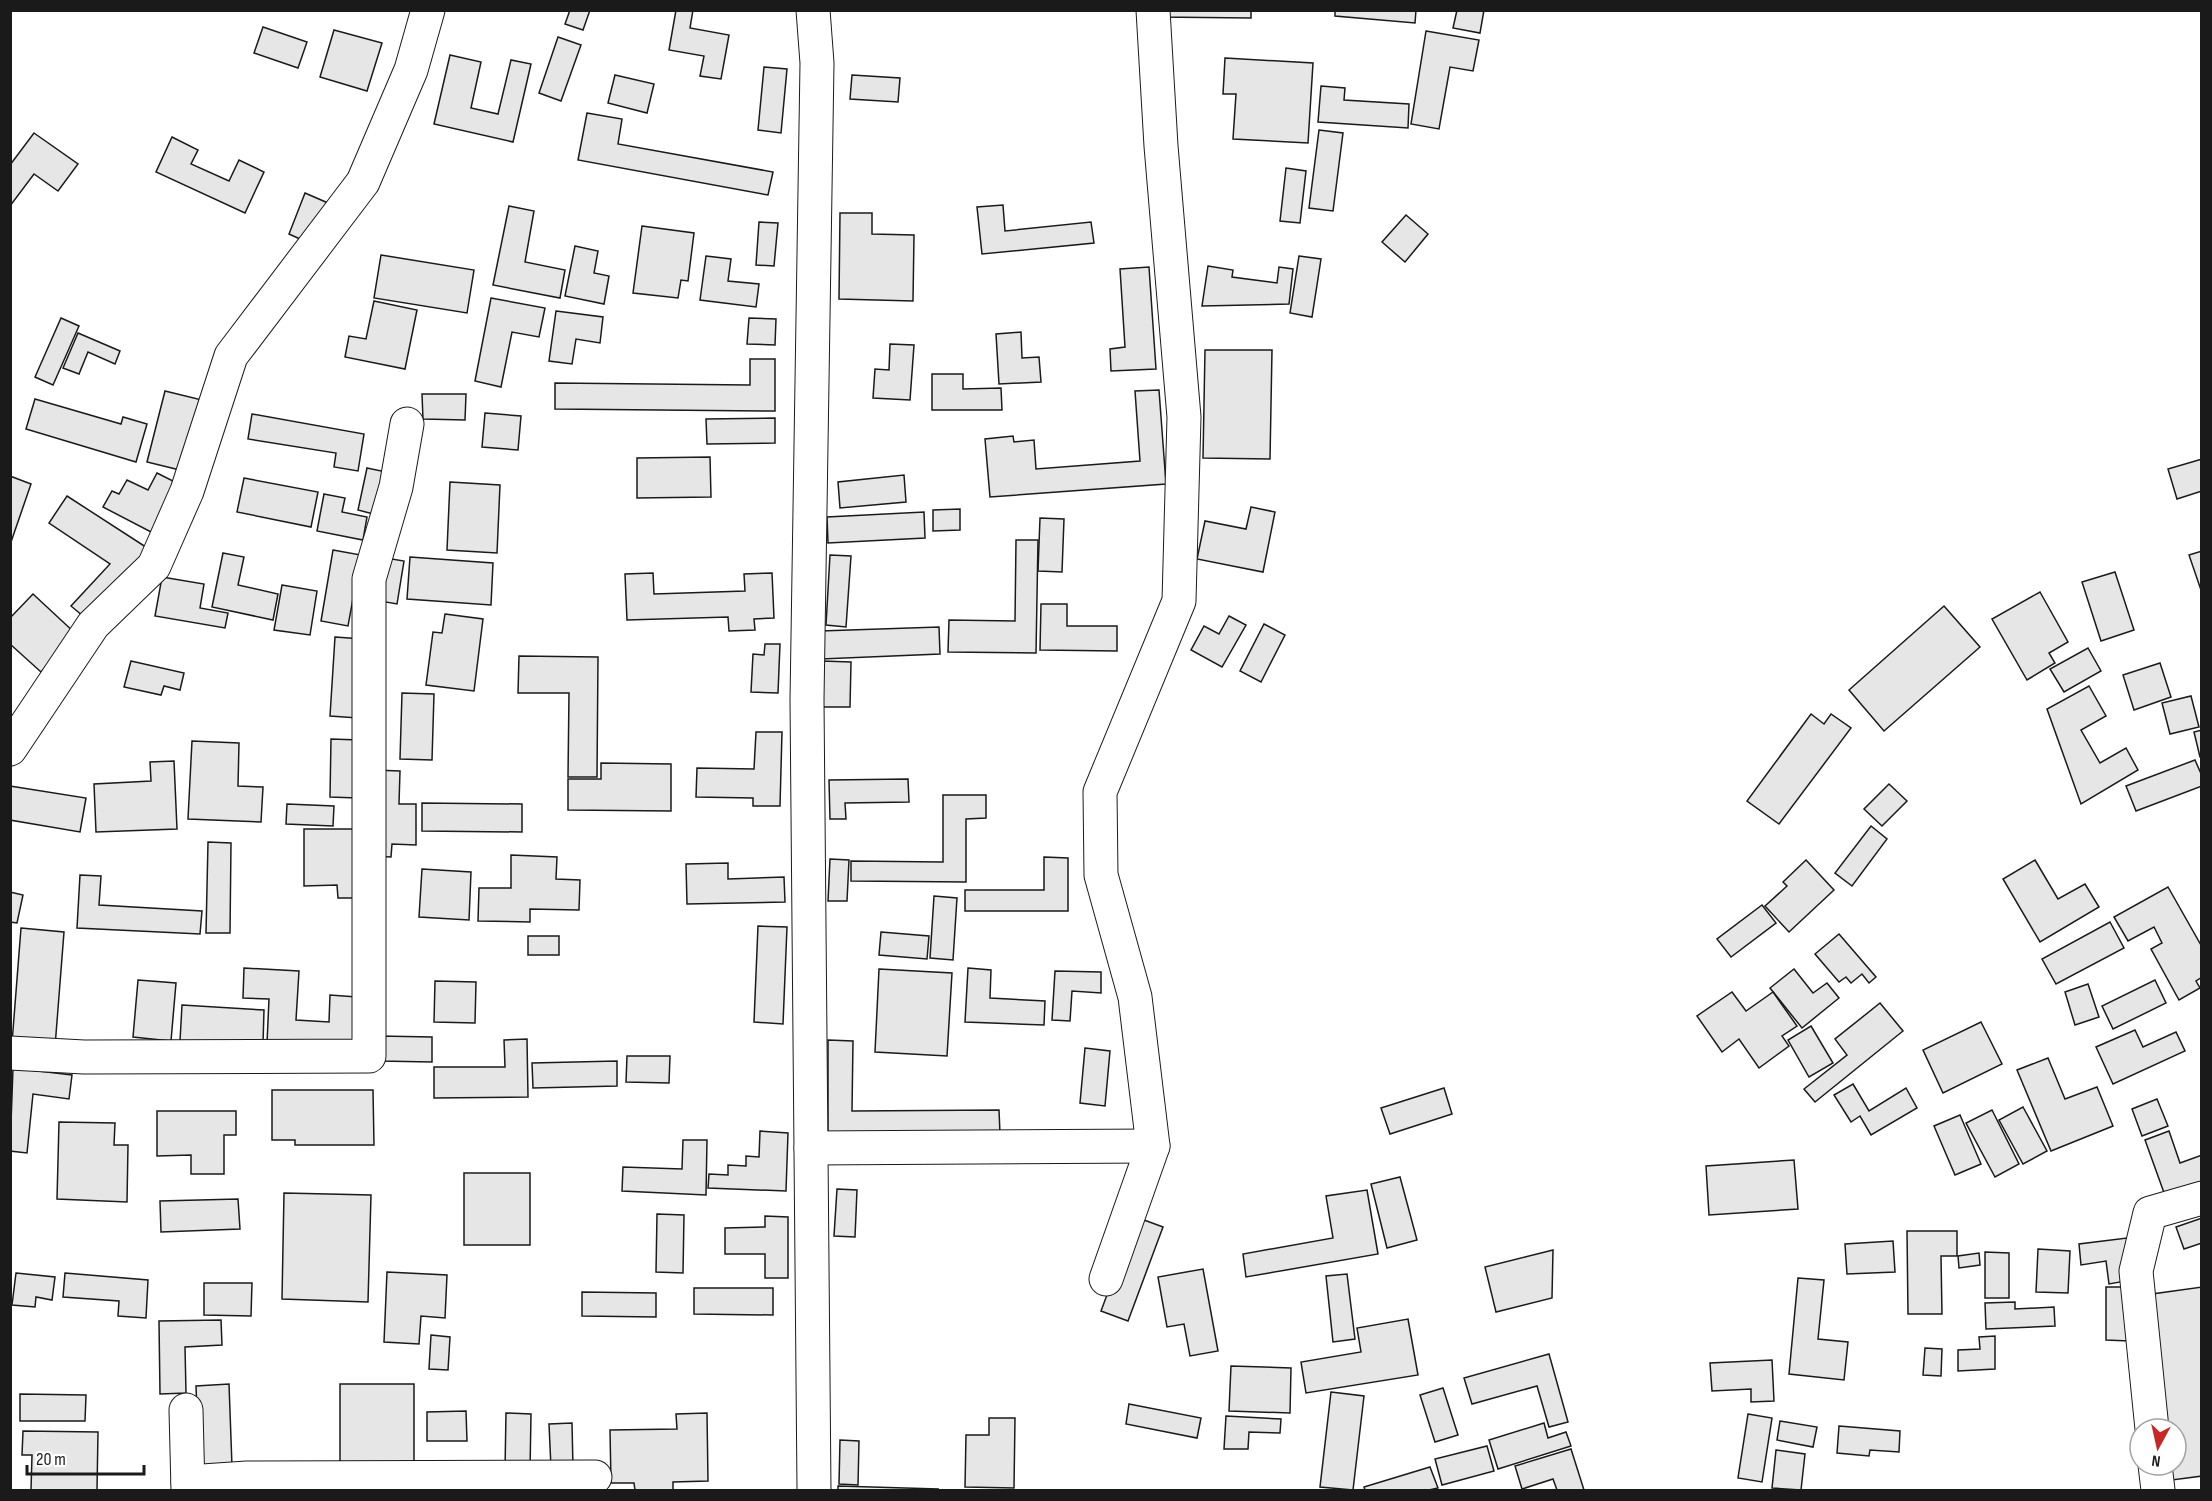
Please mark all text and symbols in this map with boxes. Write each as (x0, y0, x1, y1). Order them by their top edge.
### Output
north arrow (2128, 1417, 2188, 1477)
scale bar (27, 1438, 144, 1476)
text: 20 m (36, 1449, 66, 1470)
text: N (2151, 1450, 2162, 1470)

